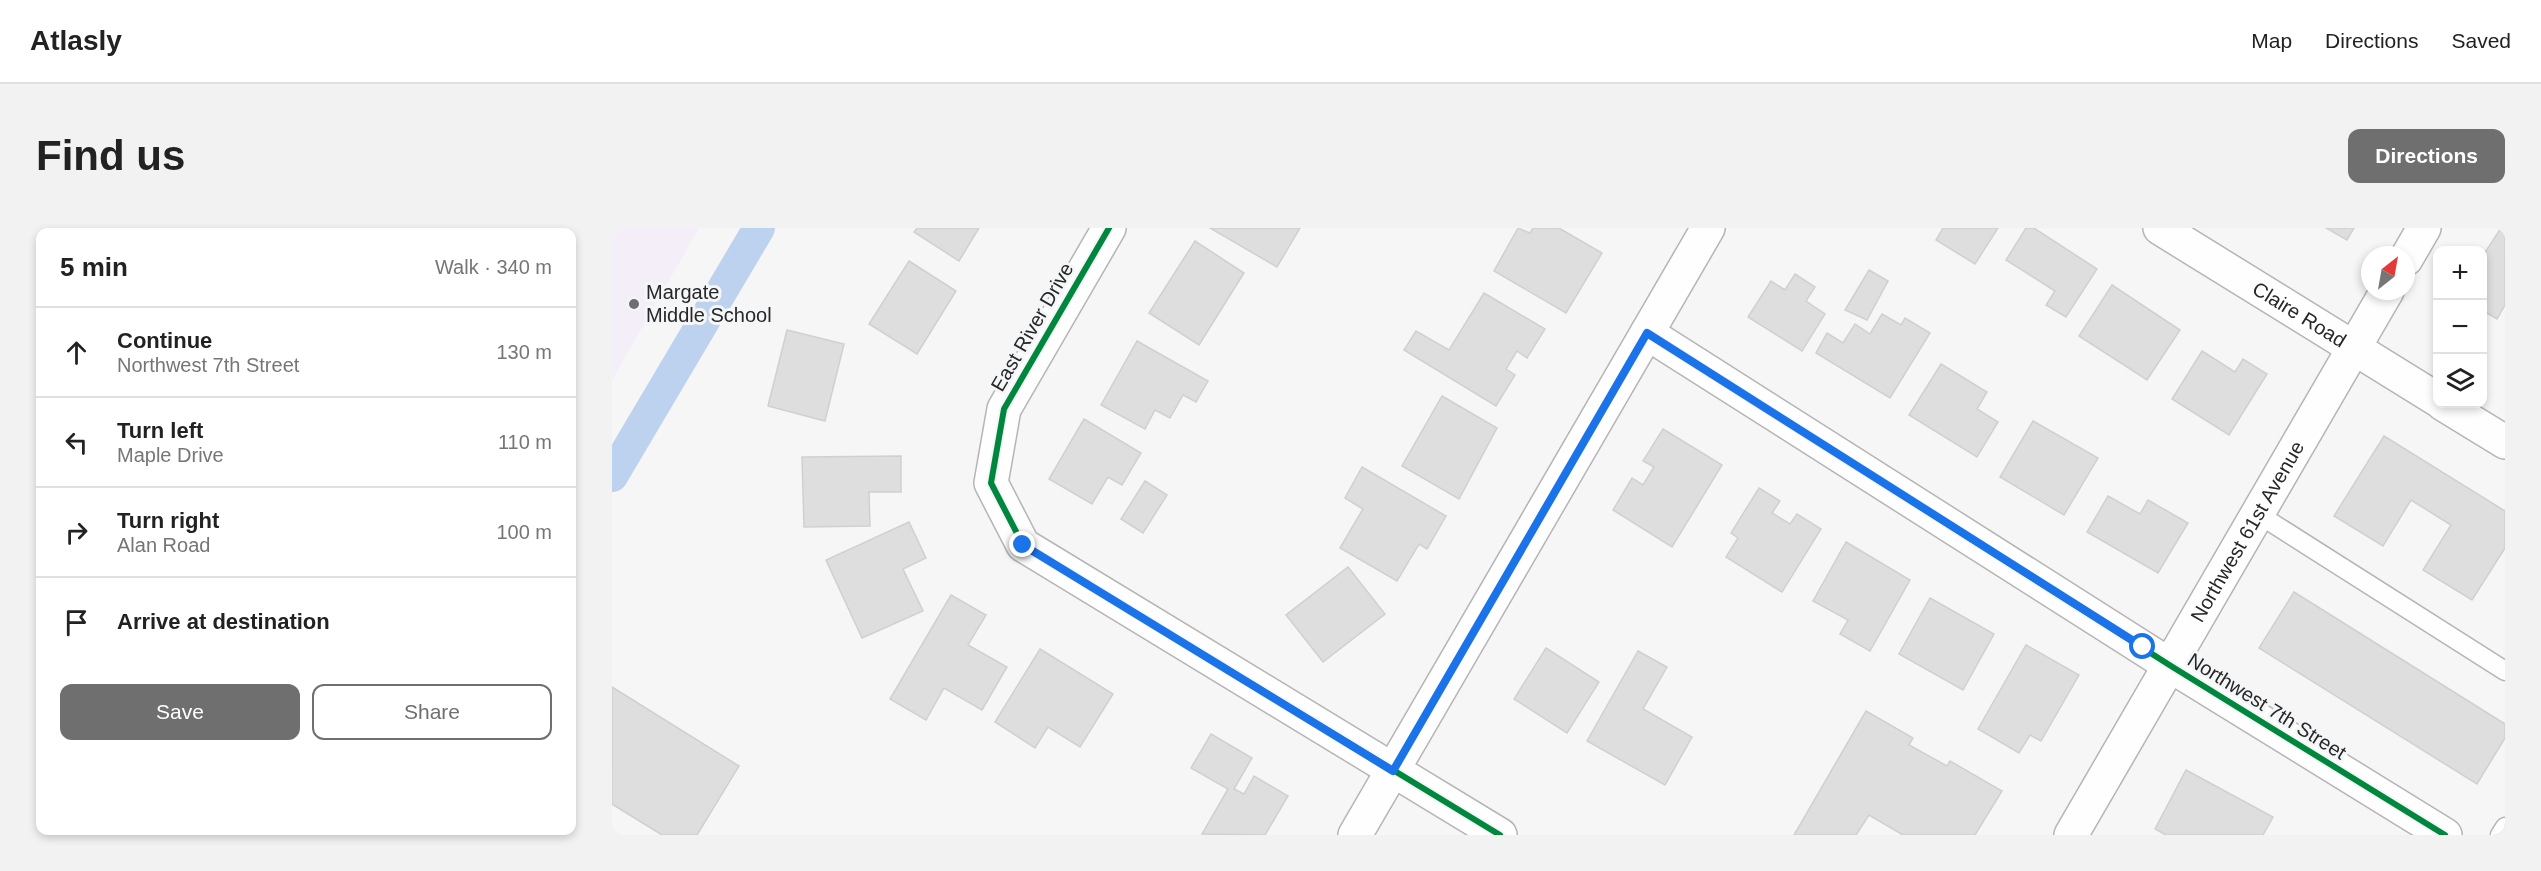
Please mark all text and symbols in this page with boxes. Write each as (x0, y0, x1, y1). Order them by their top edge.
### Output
text: Atlasly (30, 25, 122, 56)
text: Map (2251, 29, 2292, 52)
text: Directions (2325, 29, 2418, 52)
text: Saved (2451, 29, 2511, 52)
button: Directions (2348, 129, 2505, 183)
text: Find us (36, 132, 185, 179)
north arrow (2361, 246, 2415, 300)
map controls (2433, 246, 2487, 408)
button: + (2433, 246, 2487, 300)
text: 5 min (60, 252, 128, 282)
text: Walk · 340 m (435, 256, 552, 278)
street label: East River Drive (986, 259, 1078, 395)
street label: Claire Road (2249, 277, 2350, 351)
place label: Margate Middle School (646, 281, 772, 326)
marker: Margate Middle School (627, 297, 641, 311)
button: − (2433, 300, 2487, 354)
text: Continue (117, 328, 212, 353)
icon: ahead (60, 336, 93, 369)
text: 130 m (496, 341, 552, 363)
text: Northwest 7th Street (117, 354, 299, 376)
button: layers (2433, 354, 2487, 408)
text: Turn left (117, 418, 203, 443)
icon: left (60, 426, 93, 459)
text: 110 m (498, 431, 552, 453)
street label: Northwest 61st Avenue (2186, 437, 2308, 626)
text: Maple Drive (117, 444, 224, 466)
text: Turn right (117, 508, 219, 533)
icon: right (60, 516, 93, 549)
text: 100 m (496, 521, 552, 543)
route end (1009, 531, 1035, 557)
text: Alan Road (117, 534, 210, 556)
icon: arrive (60, 606, 93, 639)
text: Arrive at destination (117, 609, 330, 634)
route start (2129, 633, 2155, 659)
street label: Northwest 7th Street (2184, 648, 2351, 764)
button: Save (60, 684, 300, 740)
button: Share (312, 684, 552, 740)

